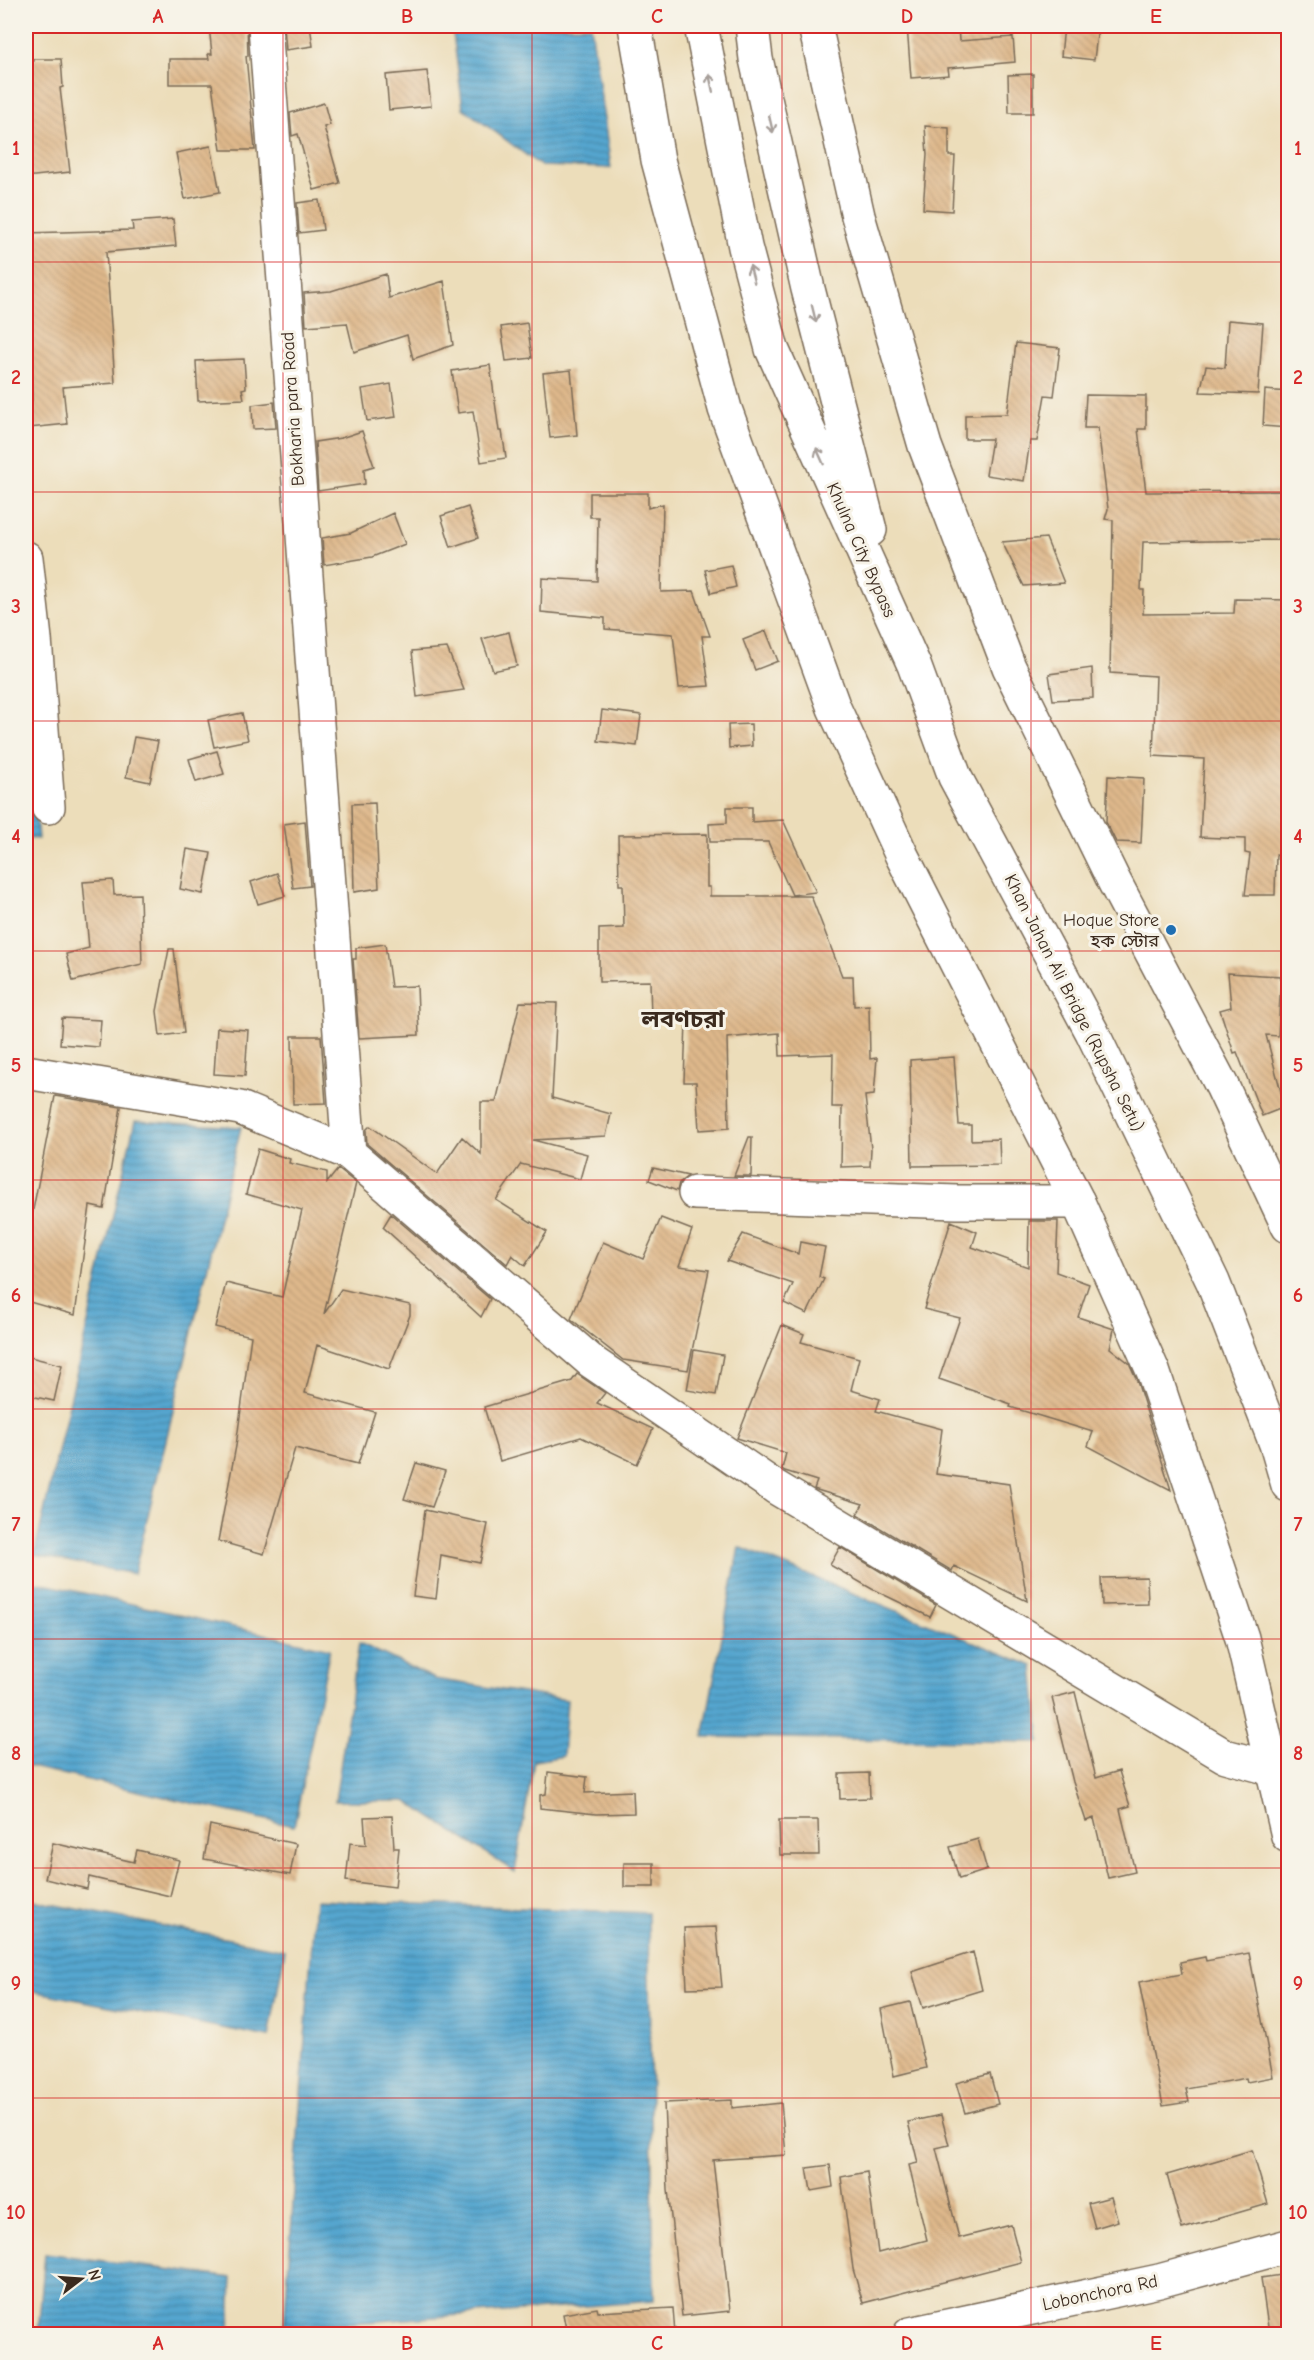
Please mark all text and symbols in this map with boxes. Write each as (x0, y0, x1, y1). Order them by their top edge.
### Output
text: A (152, 5, 164, 28)
text: B (401, 5, 413, 28)
text: C (651, 5, 663, 28)
text: D (901, 5, 913, 28)
text: E (1150, 5, 1162, 28)
one-way arrow (705, 74, 716, 93)
one-way arrow (766, 114, 777, 133)
text: 1 (12, 137, 20, 160)
text: 1 (1294, 137, 1302, 160)
one-way arrow (746, 265, 757, 284)
one-way arrow (809, 304, 821, 323)
street label: Bokharia para Road (277, 331, 309, 487)
text: 2 (11, 366, 21, 389)
text: 2 (1293, 366, 1303, 389)
one-way arrow (814, 448, 825, 466)
street label: Khulna City Bypass (822, 479, 900, 621)
text: 3 (11, 595, 21, 618)
text: 3 (1293, 595, 1303, 618)
text: 4 (11, 825, 21, 848)
text: 4 (1293, 825, 1303, 848)
street label: Khan Jahan Ali Bridge (Rupsha Setu) (1000, 871, 1148, 1135)
place label: Hoque Store হক স্টোর (1063, 910, 1159, 952)
marker: Hoque Store হক স্টোর (1164, 923, 1178, 937)
district label: লবণচরা (641, 1005, 726, 1033)
text: 5 (11, 1054, 21, 1077)
text: 5 (1293, 1054, 1303, 1077)
text: 6 (11, 1284, 21, 1307)
text: 6 (1293, 1284, 1303, 1307)
text: 7 (12, 1513, 21, 1536)
text: 7 (1294, 1513, 1303, 1536)
text: 8 (11, 1742, 21, 1765)
text: 8 (1293, 1742, 1303, 1765)
text: 9 (11, 1972, 21, 1995)
text: 9 (1293, 1972, 1303, 1995)
text: 10 (6, 2201, 26, 2224)
text: 10 (1288, 2201, 1308, 2224)
north arrow (51, 2249, 111, 2309)
text: N (84, 2267, 105, 2283)
street label: Lobonchora Rd (1040, 2271, 1160, 2315)
text: A (152, 2332, 164, 2355)
text: B (401, 2332, 413, 2355)
text: C (651, 2332, 663, 2355)
text: D (901, 2332, 913, 2355)
text: E (1150, 2332, 1162, 2355)

